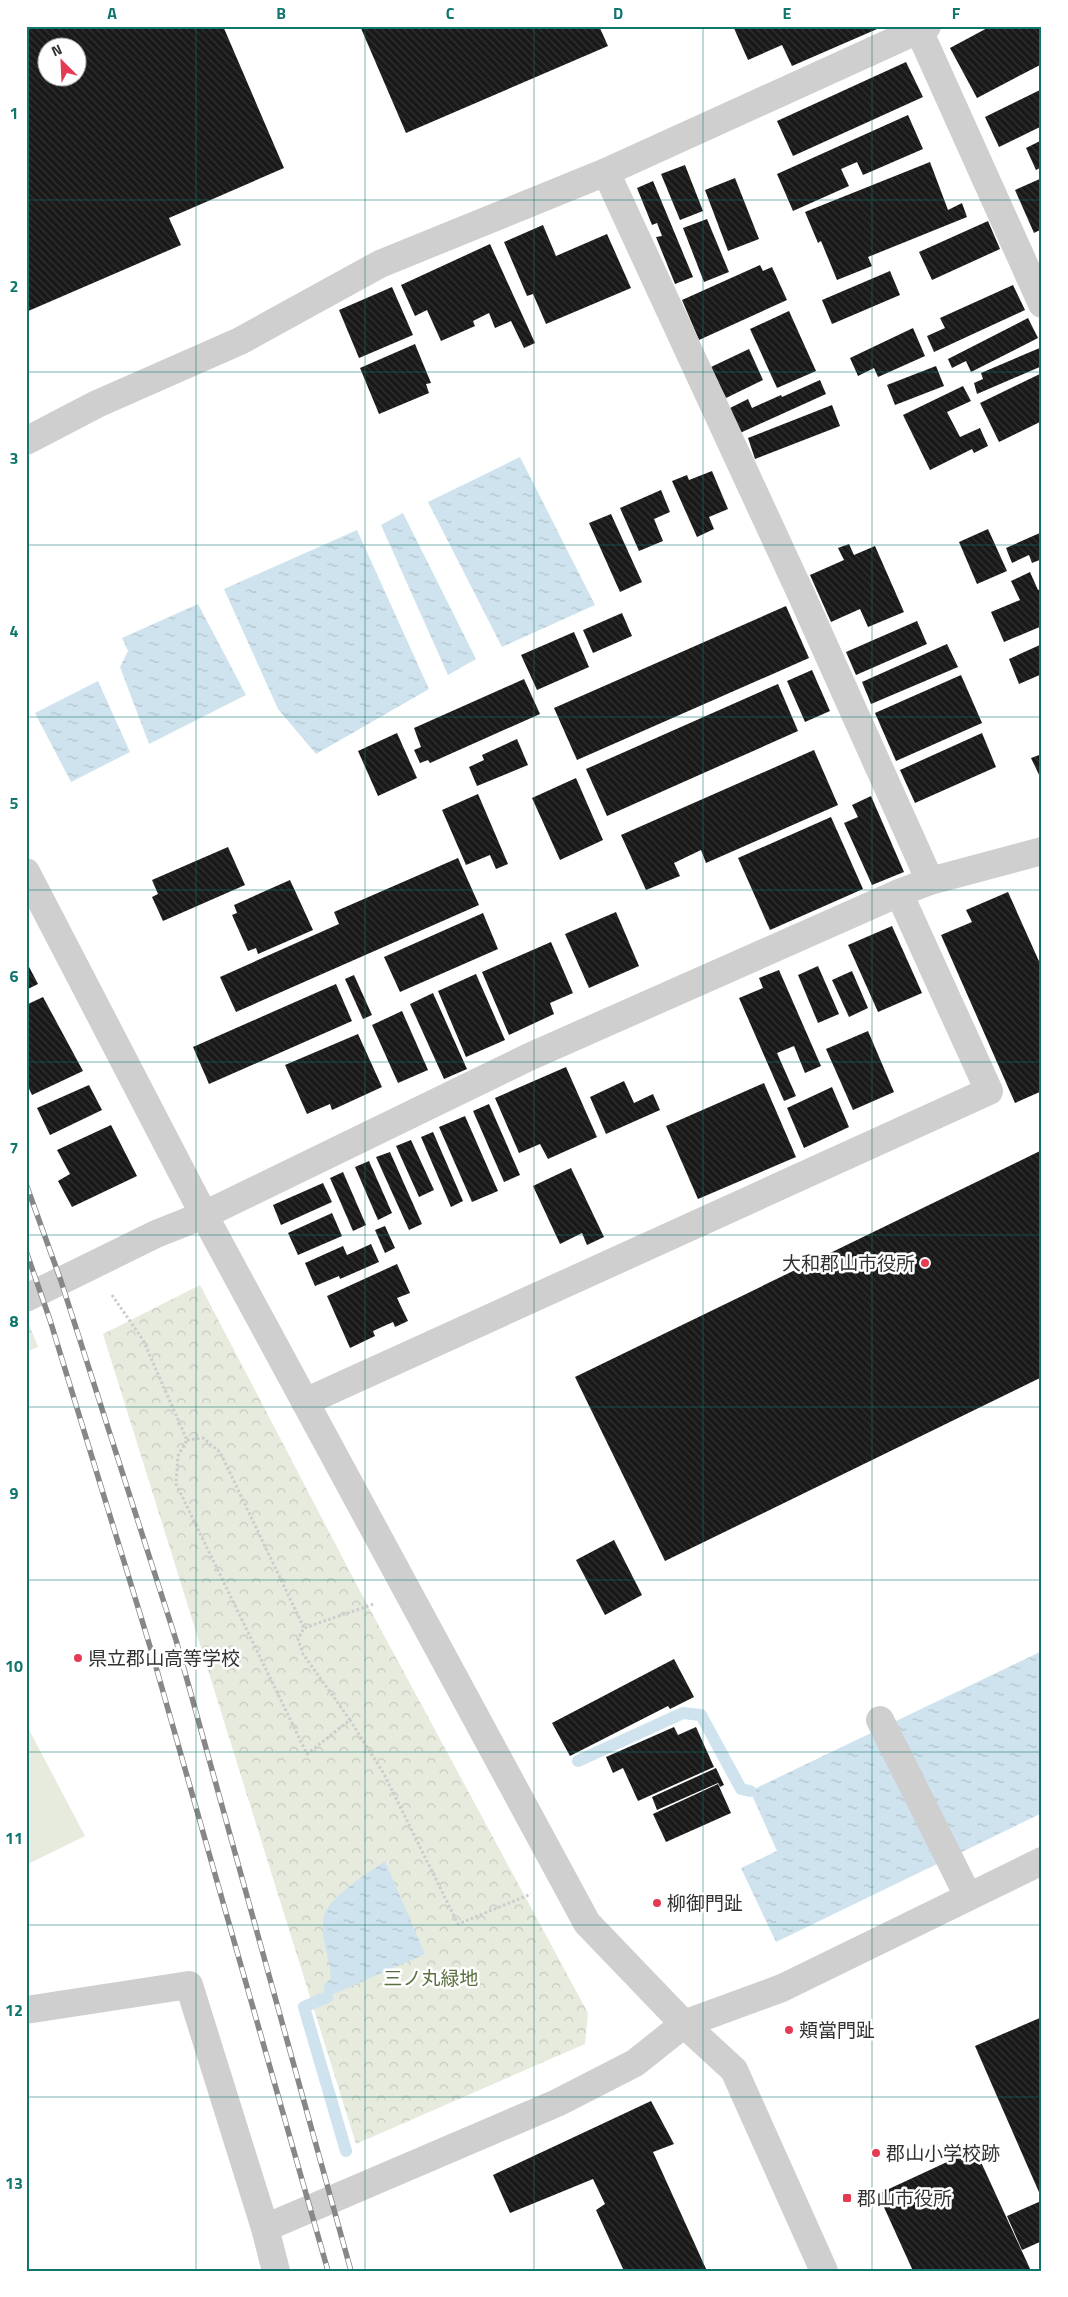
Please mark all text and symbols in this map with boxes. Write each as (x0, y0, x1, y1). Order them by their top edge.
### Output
text: A (107, 1, 117, 25)
text: B (276, 1, 286, 25)
text: C (446, 1, 455, 25)
text: D (613, 1, 623, 25)
text: E (783, 1, 792, 25)
text: F (952, 1, 961, 25)
north arrow (38, 38, 88, 88)
text: N (48, 38, 65, 61)
text: 1 (10, 101, 18, 125)
text: 2 (10, 274, 18, 298)
text: 3 (10, 446, 18, 470)
text: 4 (10, 619, 19, 643)
text: 5 (10, 791, 19, 815)
text: 6 (10, 964, 19, 988)
text: 7 (10, 1136, 18, 1160)
place label: 大和郡山市役所 (782, 1248, 915, 1277)
marker: 大和郡山市役所 (919, 1257, 931, 1269)
text: 8 (10, 1309, 19, 1333)
text: 9 (10, 1481, 19, 1505)
place label: 県立郡山高等学校 (88, 1643, 240, 1672)
marker: 県立郡山高等学校 (72, 1652, 84, 1664)
text: 10 (5, 1654, 23, 1678)
text: 11 (5, 1826, 23, 1850)
place label: 柳御門趾 (667, 1888, 743, 1917)
marker: 柳御門趾 (651, 1897, 663, 1909)
park label: 三ノ丸緑地 (383, 1963, 479, 1992)
text: 12 (5, 1998, 23, 2022)
place label: 頬當門趾 (799, 2015, 875, 2044)
marker: 頬當門趾 (783, 2024, 795, 2036)
place label: 郡山小学校跡 (886, 2138, 1000, 2167)
marker: 郡山小学校跡 (870, 2147, 882, 2159)
text: 13 (5, 2171, 23, 2195)
place label: 郡山市役所 (857, 2183, 952, 2212)
marker: 郡山市役所 (841, 2192, 853, 2204)

